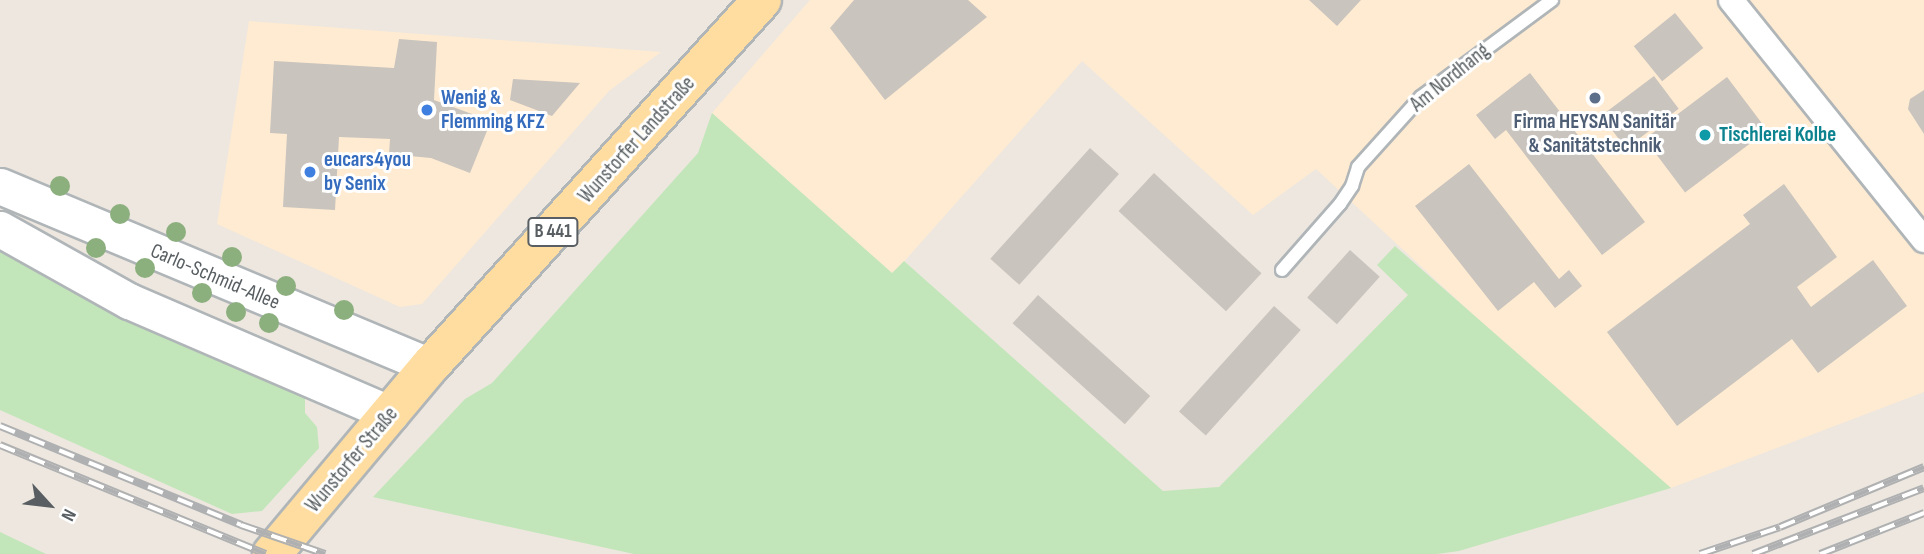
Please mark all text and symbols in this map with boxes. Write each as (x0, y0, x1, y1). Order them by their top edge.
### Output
street label: Am Nordhang (1405, 38, 1495, 118)
street label: Wunstorfer Landstraße (573, 71, 701, 209)
place label: Wenig & Flemming KFZ (441, 85, 545, 135)
marker: Firma HEYSAN Sanitär & Sanitätstechnik (1587, 90, 1603, 106)
marker: Wenig & Flemming KFZ (419, 102, 435, 118)
place label: Firma HEYSAN Sanitär & Sanitätstechnik (1514, 109, 1676, 159)
place label: Tischlerei Kolbe (1719, 122, 1836, 148)
marker: Tischlerei Kolbe (1697, 127, 1713, 143)
place label: eucars4you by Senix (324, 147, 411, 197)
marker: eucars4you by Senix (302, 164, 318, 180)
road number: B 441 (527, 216, 579, 248)
street label: Carlo-Schmid-Allee (147, 238, 283, 316)
street label: Wunstorfer Straße (301, 402, 403, 518)
north arrow (14, 470, 84, 540)
text: N (56, 505, 81, 525)

